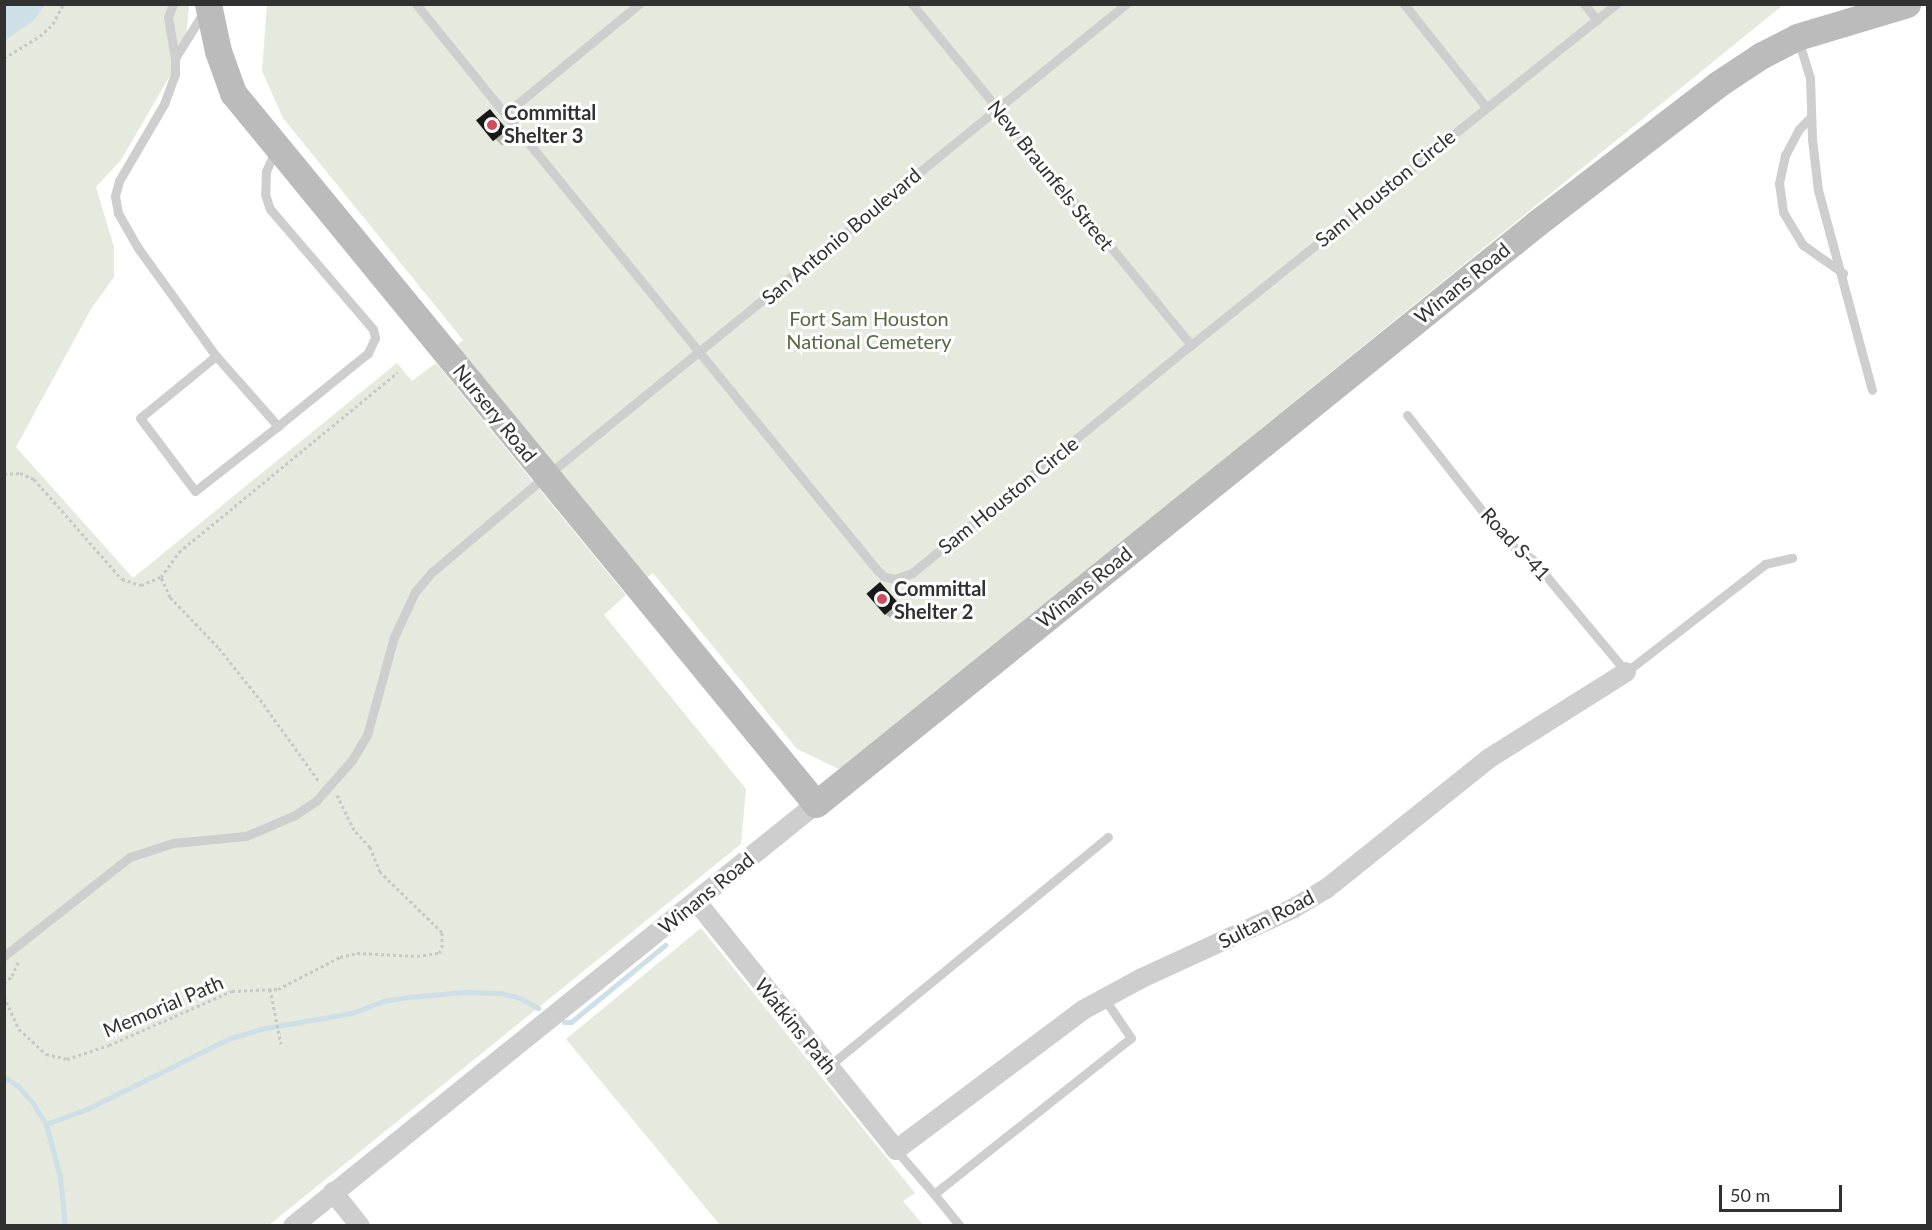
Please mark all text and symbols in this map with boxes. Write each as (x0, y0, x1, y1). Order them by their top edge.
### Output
street label: New Braunfels Street (983, 95, 1119, 255)
place label: Committal Shelter 3 (504, 101, 596, 148)
marker: Committal Shelter 3 (485, 118, 499, 132)
street label: Sam Houston Circle (1310, 124, 1460, 252)
street label: San Antonio Boulevard (756, 162, 926, 310)
street label: Winans Road (1409, 237, 1515, 329)
park label: Fort Sam Houston National Cemetery (786, 306, 952, 353)
street label: Nursery Road (448, 359, 542, 467)
street label: Sam Houston Circle (933, 431, 1083, 559)
street label: Road S-41 (1476, 503, 1556, 585)
street label: Winans Road (1031, 541, 1137, 633)
place label: Committal Shelter 2 (894, 576, 986, 623)
marker: Committal Shelter 2 (875, 592, 889, 606)
street label: Winans Road (653, 847, 759, 939)
street label: Sultan Road (1214, 885, 1318, 953)
street label: Memorial Path (99, 970, 227, 1042)
street label: Watkins Path (750, 973, 842, 1079)
scale bar (1722, 1173, 1845, 1211)
text: 50 m (1730, 1184, 1770, 1206)

